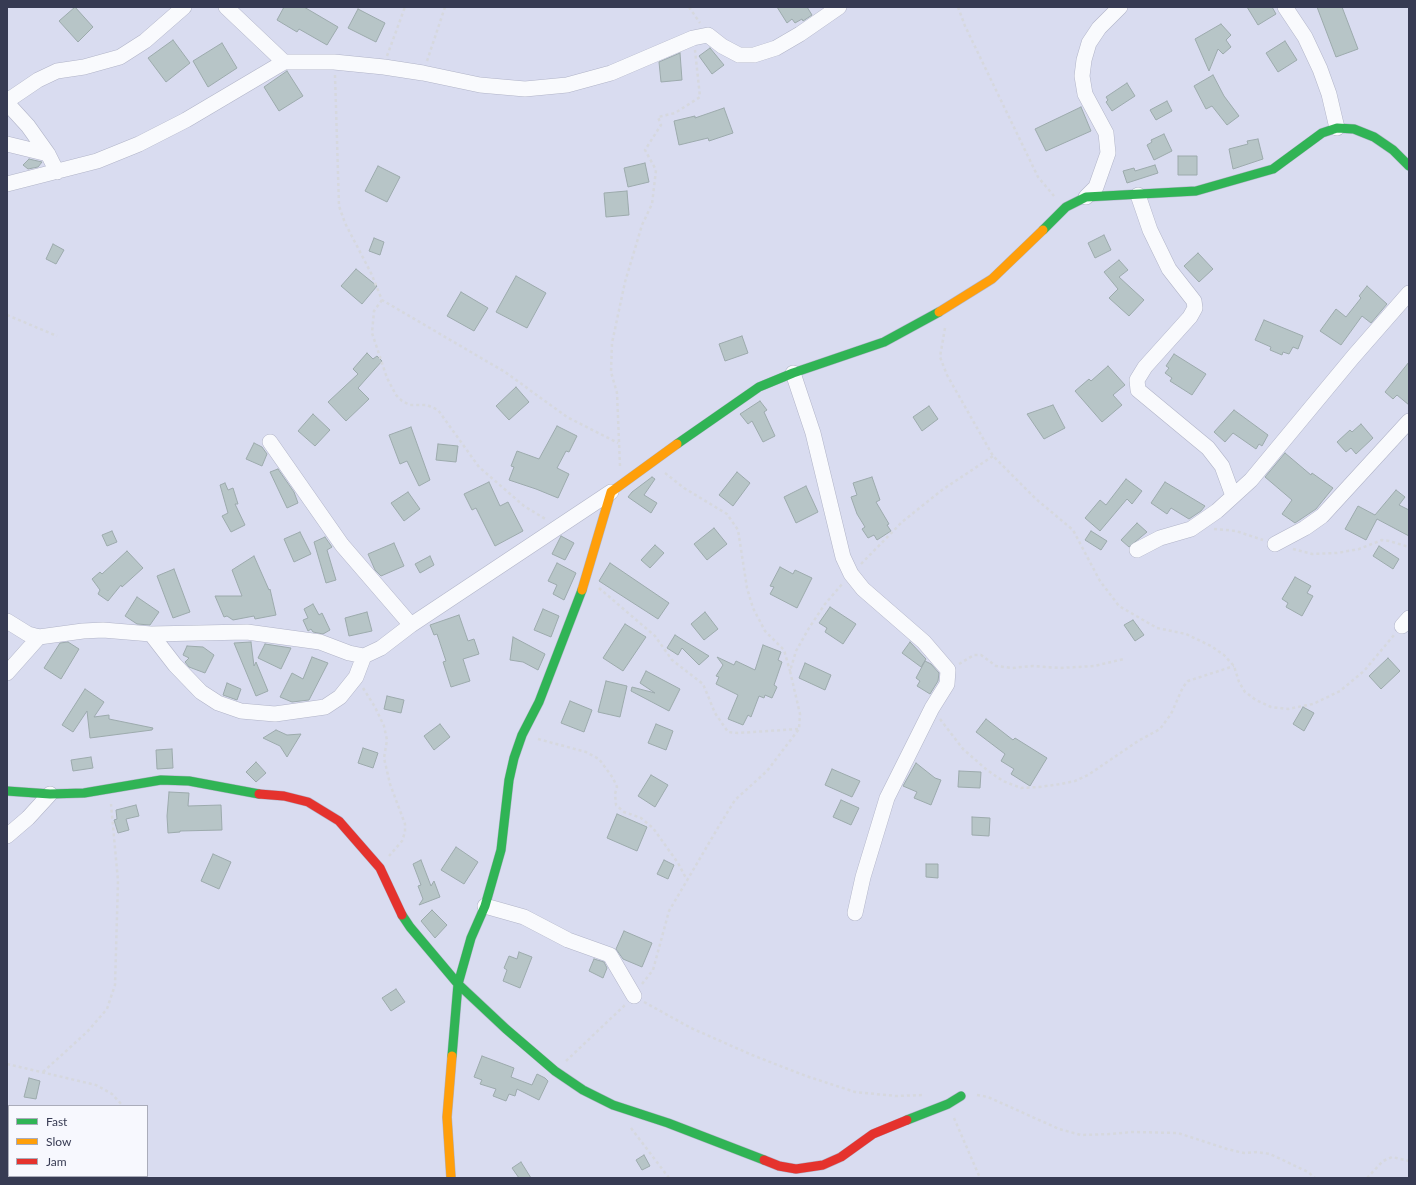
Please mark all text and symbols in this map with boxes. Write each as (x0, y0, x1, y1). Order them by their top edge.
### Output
legend (8, 1105, 148, 1177)
text: Fast (46, 1114, 67, 1129)
text: Slow (46, 1134, 71, 1149)
text: Jam (46, 1154, 67, 1169)

